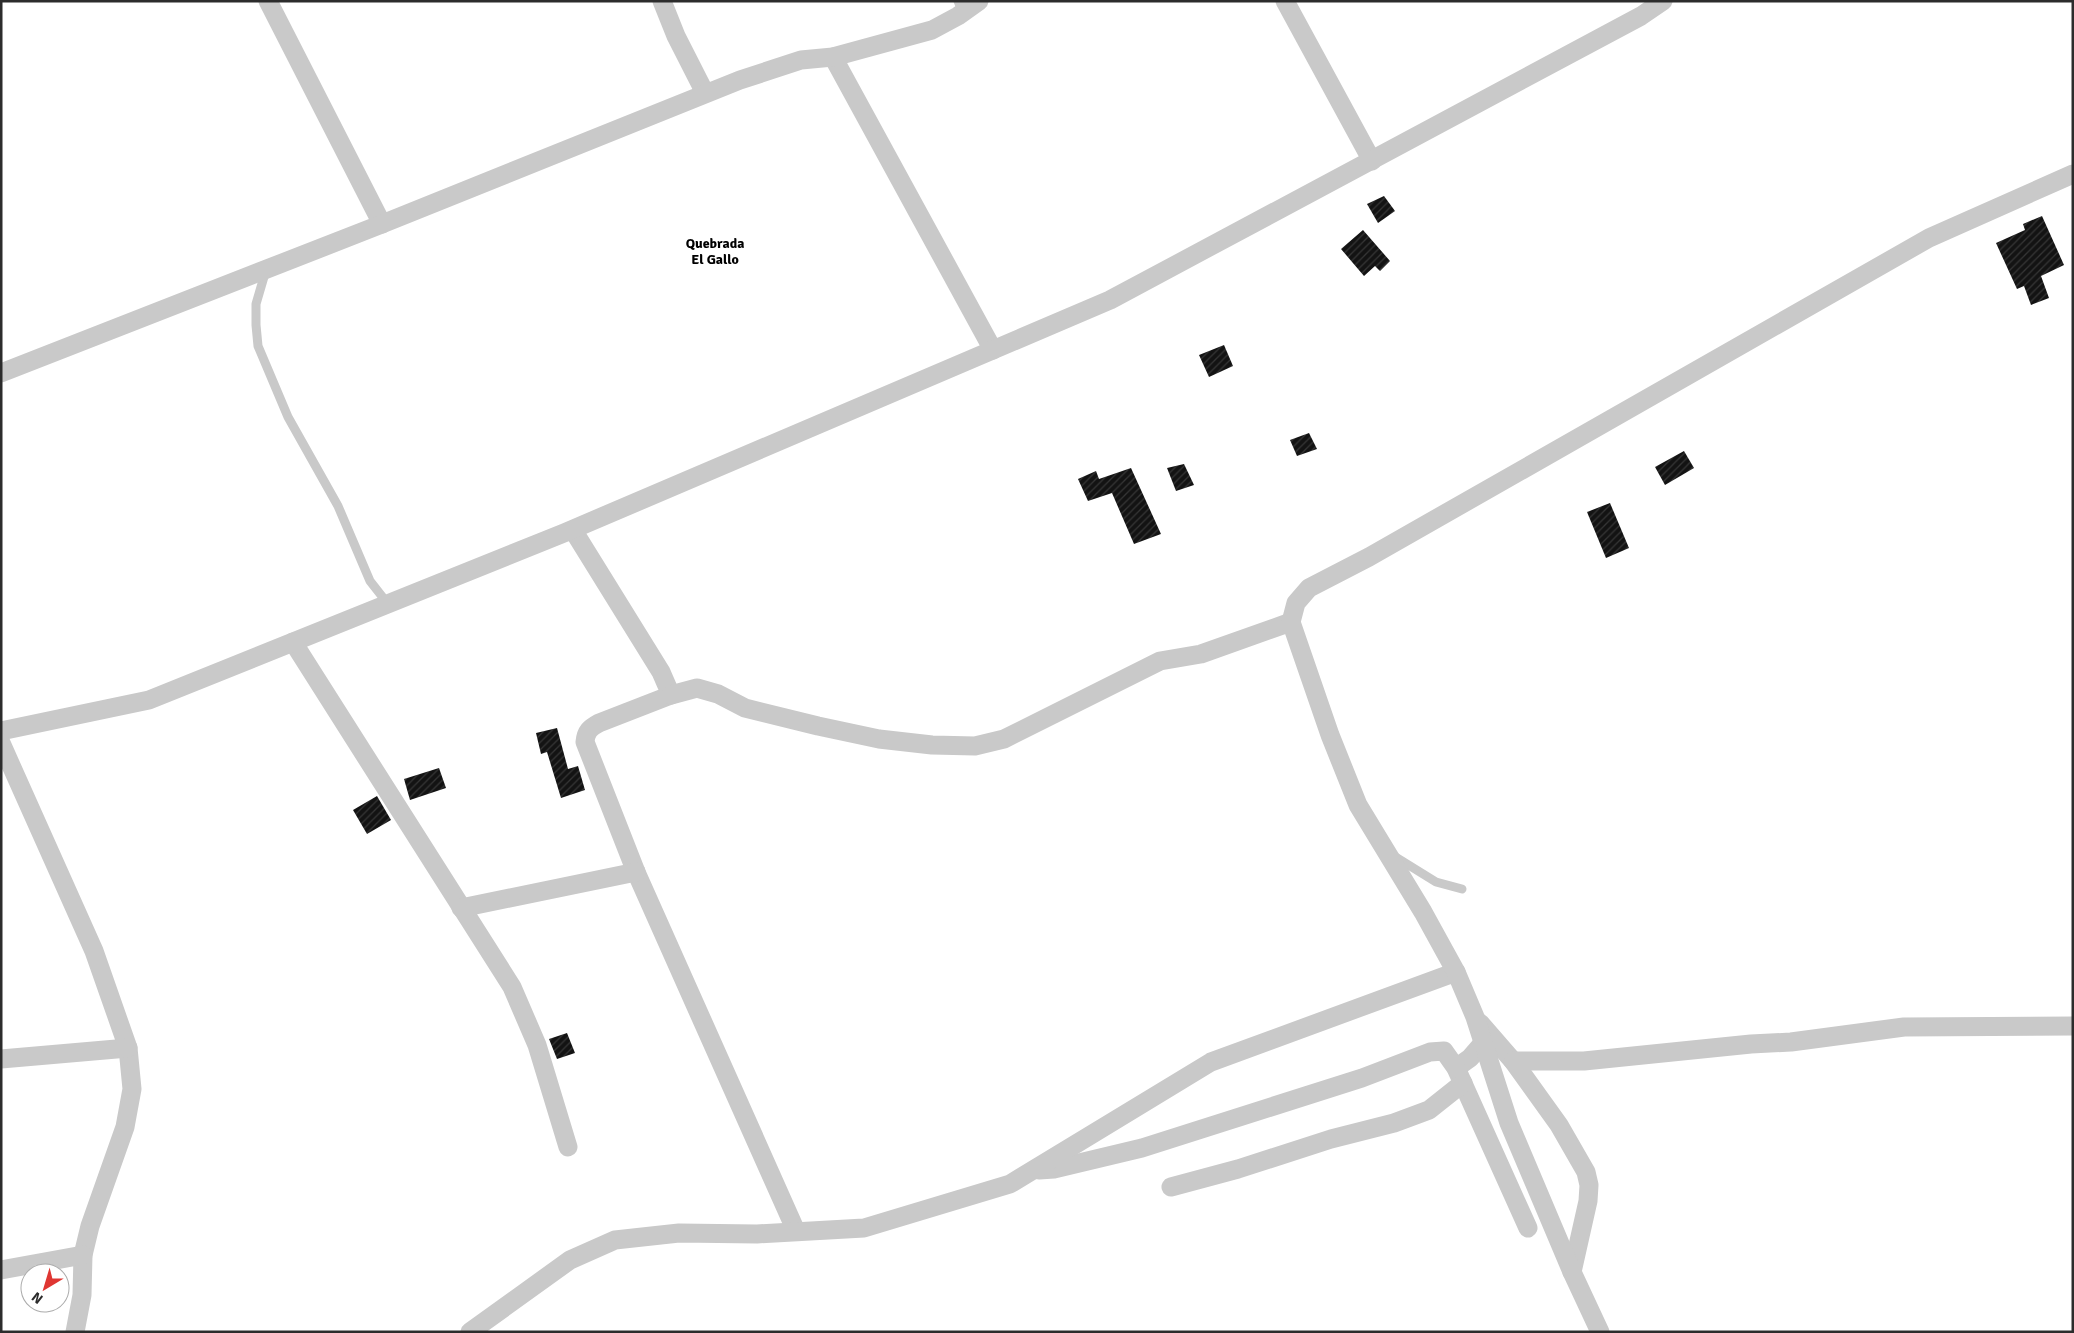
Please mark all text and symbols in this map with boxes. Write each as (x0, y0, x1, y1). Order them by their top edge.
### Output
district label: Quebrada El Gallo (686, 235, 744, 268)
north arrow (20, 1263, 70, 1313)
text: N (28, 1288, 46, 1308)

